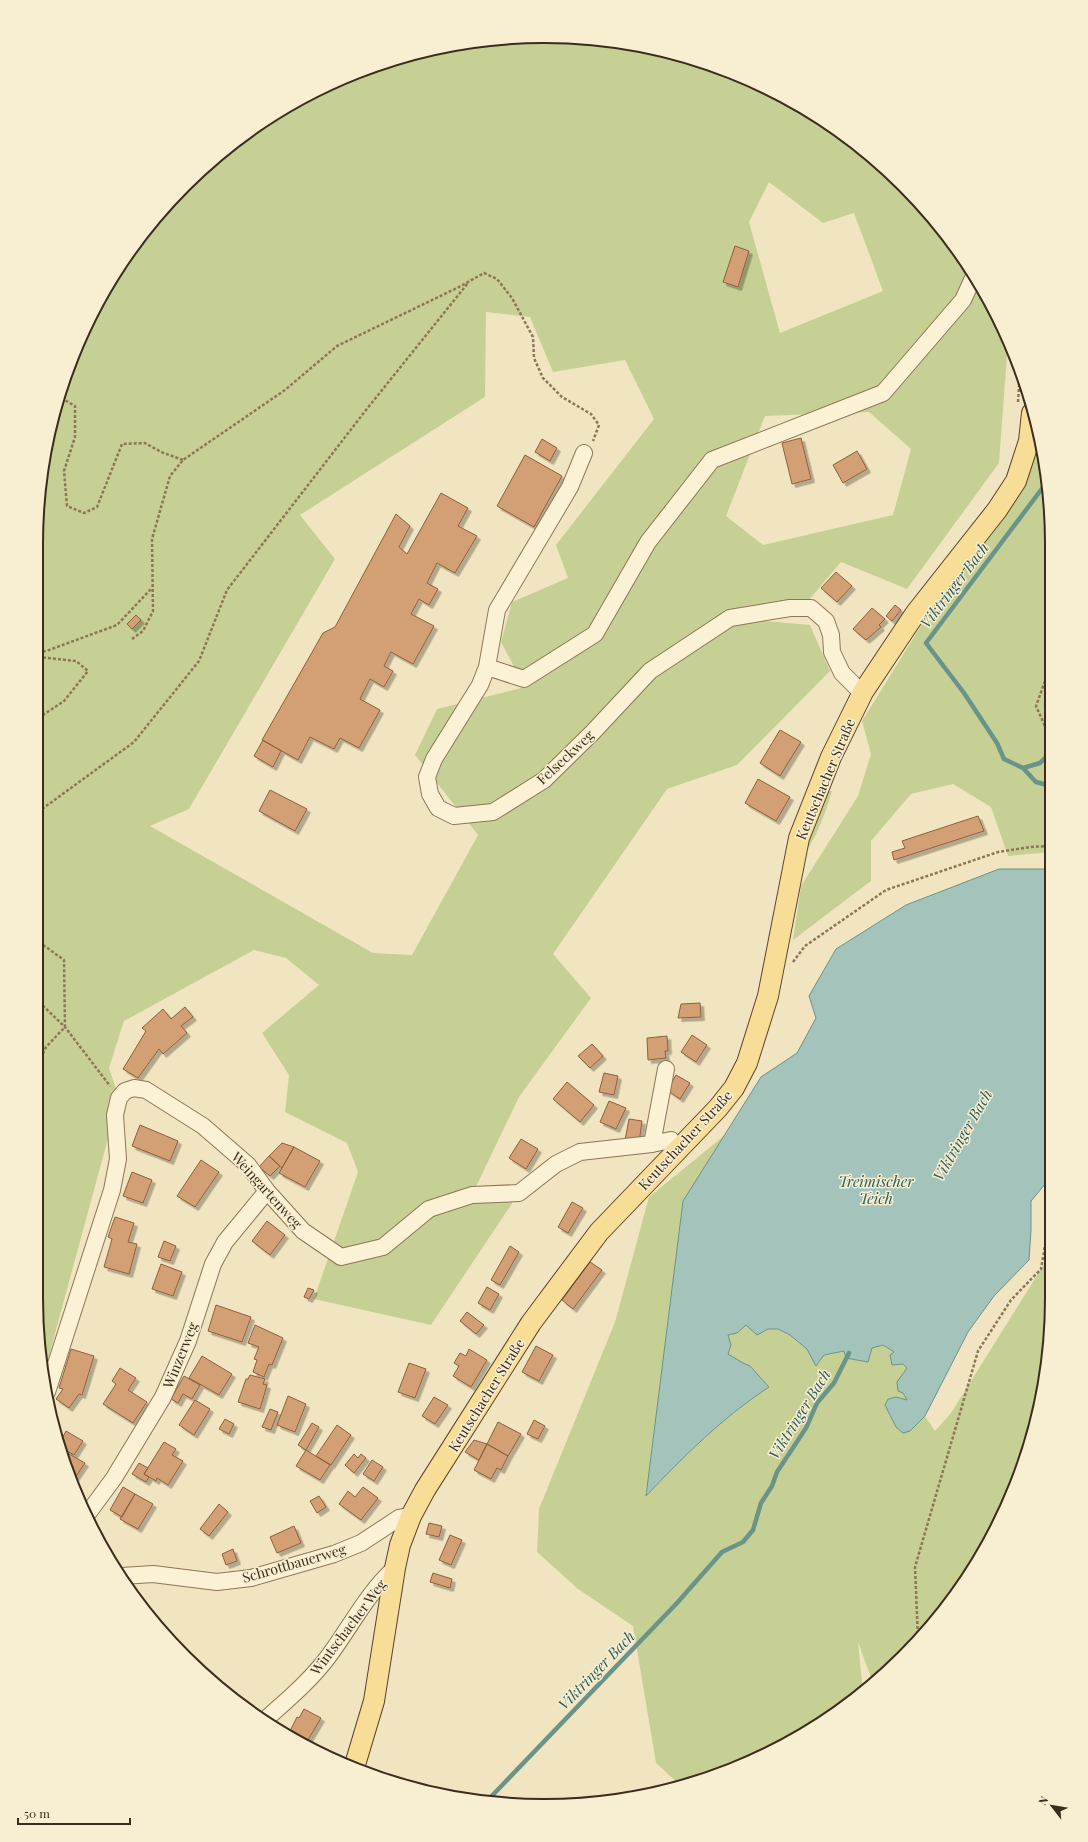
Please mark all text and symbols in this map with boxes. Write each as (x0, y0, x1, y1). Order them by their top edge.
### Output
water label: Viktringer Bach (915, 538, 993, 632)
street label: Keutschacher Straße (791, 715, 859, 843)
street label: Felseckweg (532, 725, 598, 788)
street label: Keutschacher Straße (634, 1086, 736, 1194)
water label: Viktringer Bach (928, 1086, 996, 1184)
street label: Weingartenweg (227, 1147, 307, 1233)
water label: Treimischer Teich (838, 1171, 914, 1208)
street label: Winzerweg (158, 1318, 202, 1392)
street label: Keutschacher Straße (443, 1335, 529, 1455)
water label: Viktringer Bach (763, 1365, 835, 1463)
street label: Schrottbauerweg (240, 1539, 349, 1587)
street label: Wintschacher Weg (305, 1575, 391, 1680)
water label: Viktringer Bach (553, 1626, 639, 1714)
north arrow (1032, 1786, 1072, 1826)
text: N (1035, 1793, 1052, 1808)
scale bar (18, 1800, 130, 1826)
text: 50 m (24, 1805, 50, 1821)

